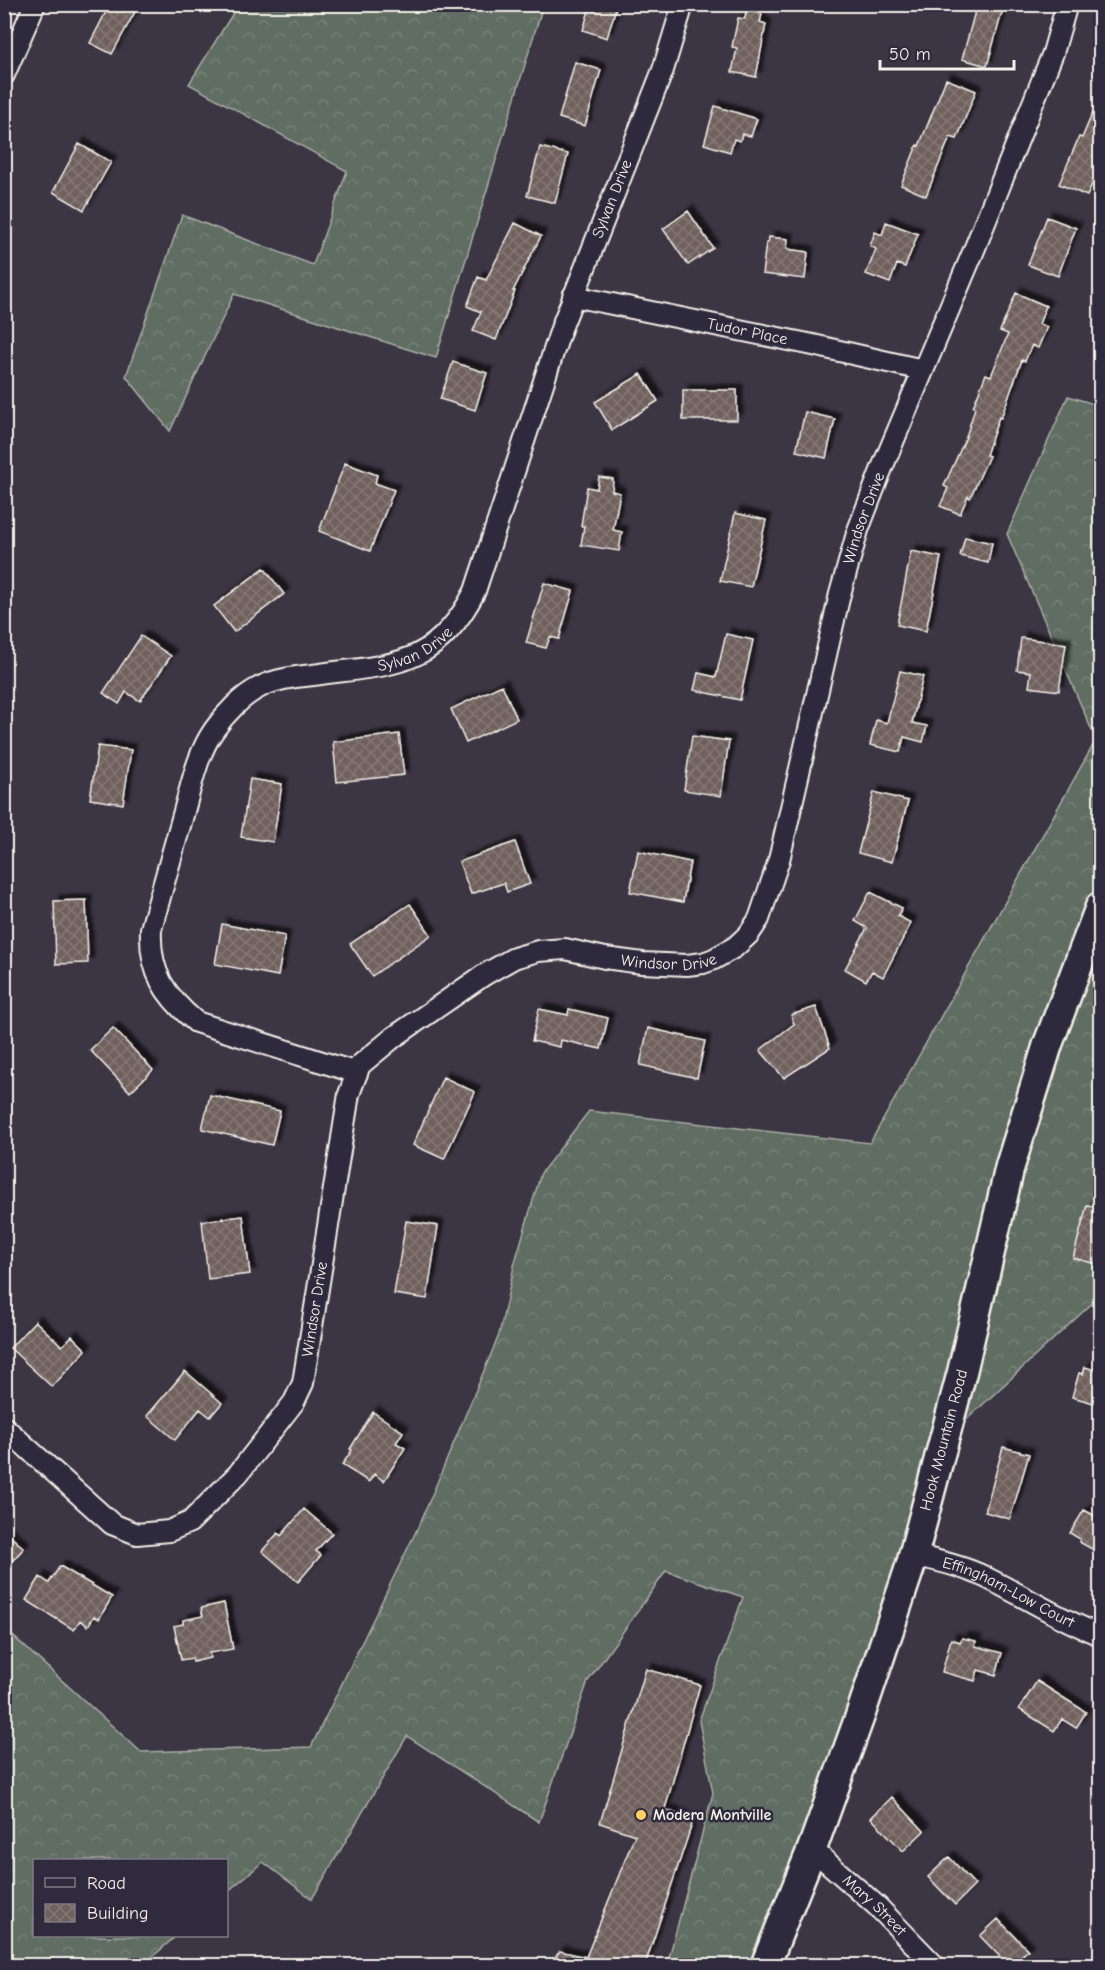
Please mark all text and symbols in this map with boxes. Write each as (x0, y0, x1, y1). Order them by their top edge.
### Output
scale bar (880, 33, 1014, 71)
text: 50 m (889, 44, 931, 65)
street label: Sylvan Drive (589, 157, 636, 241)
street label: Tudor Place (706, 315, 789, 349)
street label: Windsor Drive (840, 470, 888, 566)
street label: Sylvan Drive (376, 623, 456, 675)
street label: Windsor Drive (620, 950, 719, 974)
street label: Windsor Drive (298, 1260, 331, 1358)
street label: Hook Mountain Road (917, 1368, 971, 1513)
street label: Effingham-Low Court (940, 1553, 1078, 1632)
place label: Modera Montville (653, 1806, 772, 1824)
marker: Modera Montville (634, 1808, 648, 1822)
legend (33, 1859, 228, 1937)
street label: Mary Street (839, 1871, 910, 1940)
text: Road (87, 1873, 126, 1894)
text: Building (87, 1903, 149, 1924)

